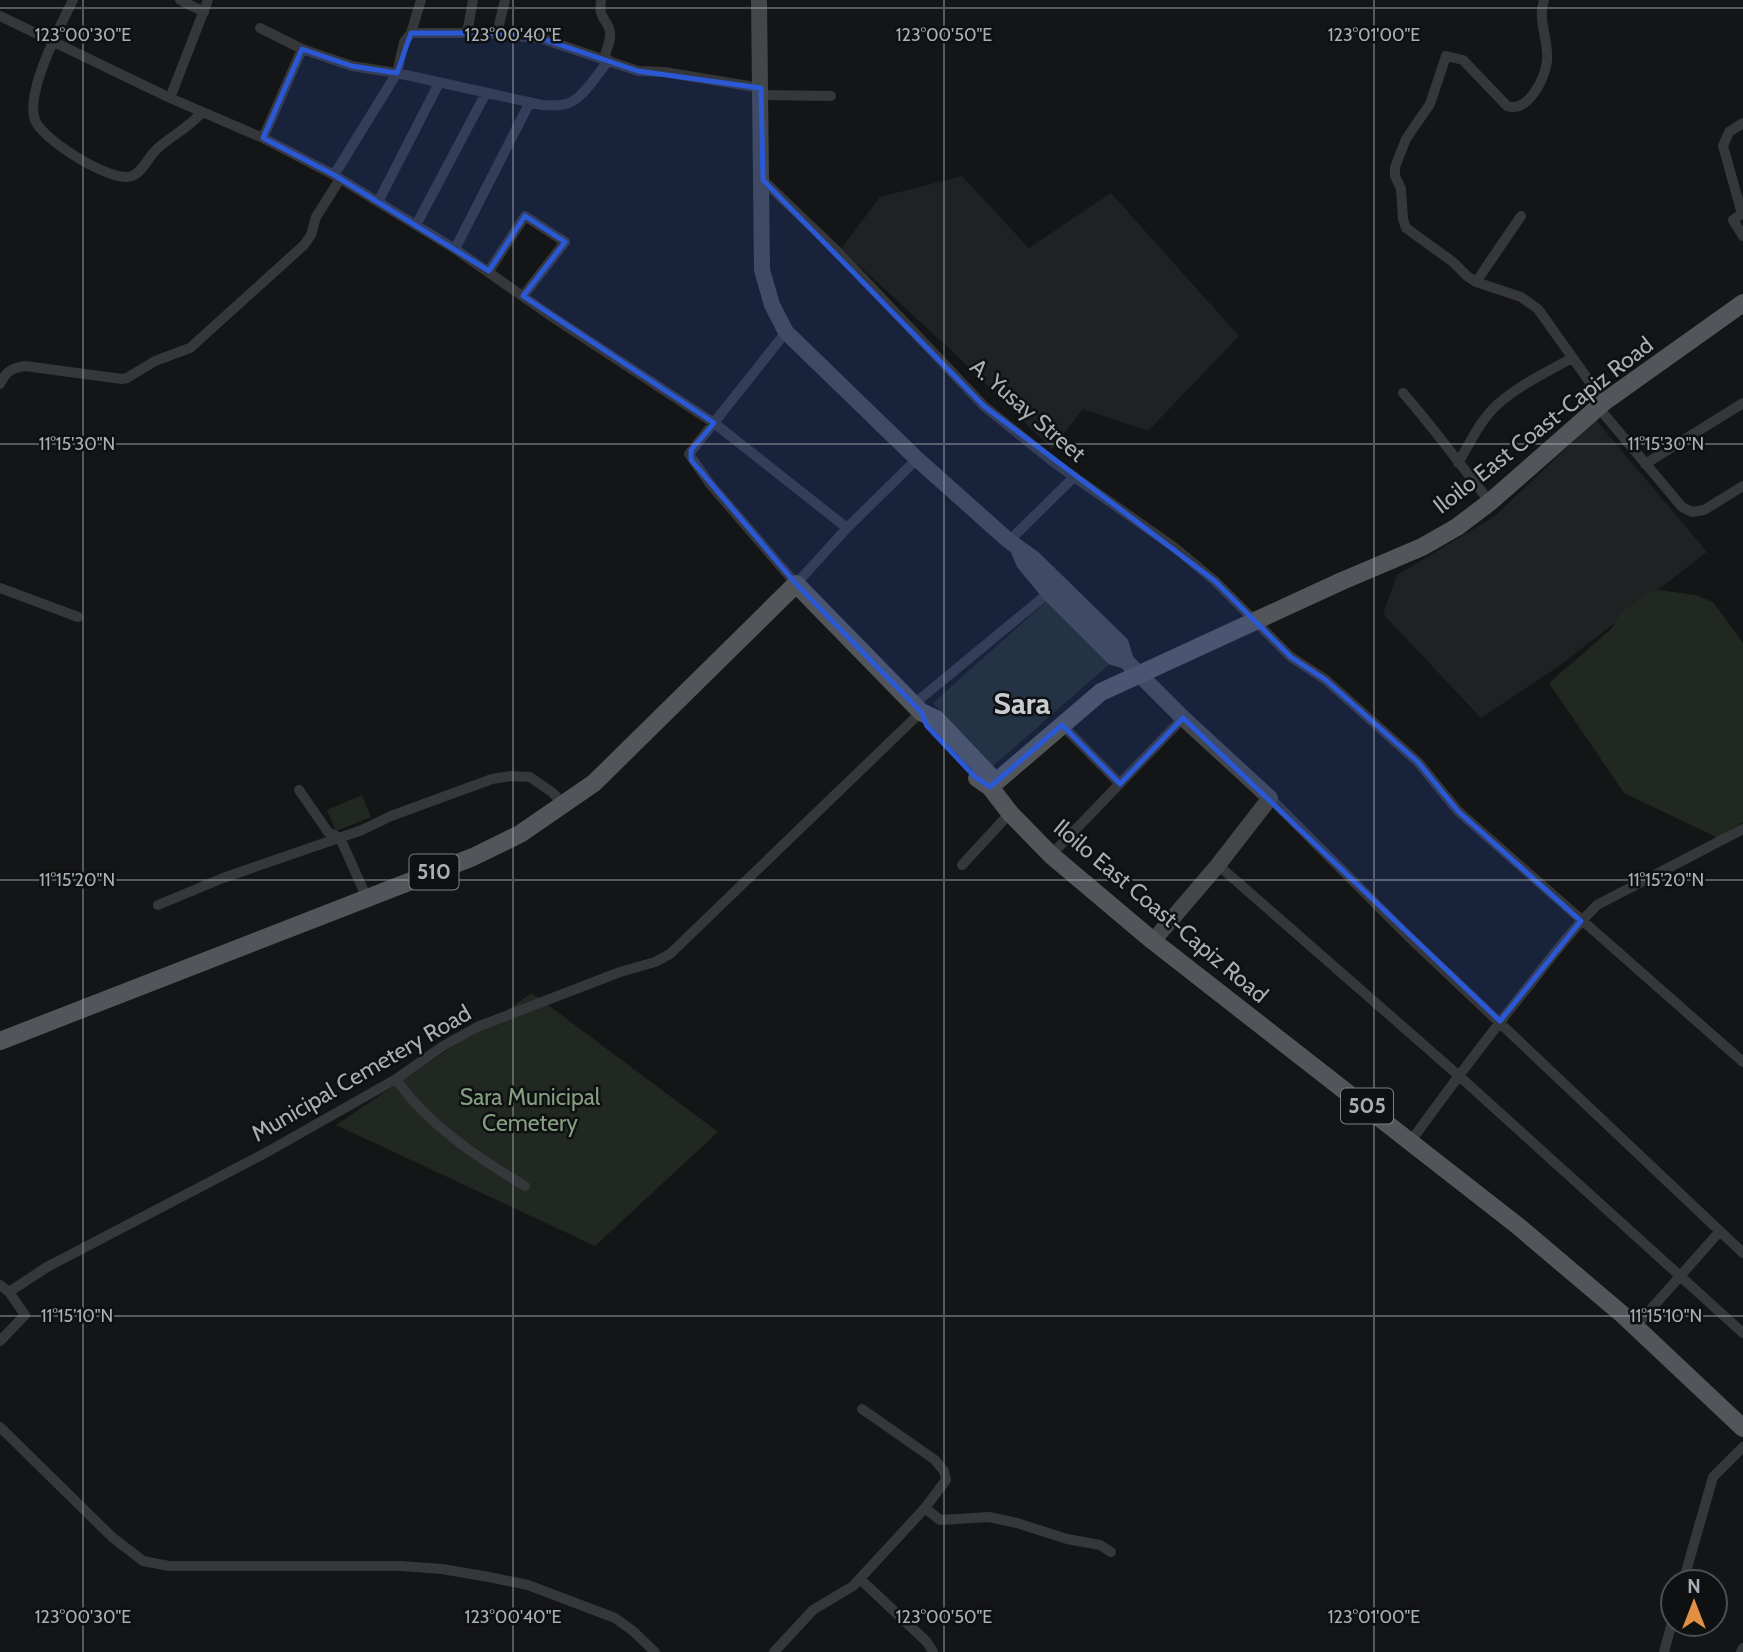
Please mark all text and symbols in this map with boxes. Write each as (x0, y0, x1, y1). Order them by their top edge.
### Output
text: 123°00'30"E (35, 24, 131, 46)
text: 123°00'40"E (465, 24, 561, 46)
text: 123°00'50"E (896, 24, 992, 46)
text: 123°01'00"E (1328, 24, 1420, 46)
street label: Iloilo East Coast-Capiz Road (1428, 330, 1658, 520)
street label: A. Yusay Street (965, 352, 1092, 468)
text: 11°15'30"N (39, 433, 115, 455)
text: 11°15'30"N (1628, 433, 1704, 455)
district label: Sara (993, 685, 1051, 722)
street label: Iloilo East Coast-Capiz Road (1048, 813, 1274, 1009)
road number: 510 (410, 854, 458, 890)
text: 11°15'20"N (39, 869, 115, 891)
text: 11°15'20"N (1628, 869, 1704, 891)
street label: Municipal Cemetery Road (246, 999, 476, 1147)
park label: Sara Municipal Cemetery (460, 1083, 601, 1137)
road number: 505 (1341, 1088, 1393, 1124)
text: 11°15'10"N (41, 1305, 113, 1327)
text: 11°15'10"N (1630, 1305, 1702, 1327)
north arrow (1659, 1568, 1729, 1638)
text: N (1687, 1575, 1701, 1598)
text: 123°00'30"E (35, 1606, 131, 1628)
text: 123°00'40"E (465, 1606, 561, 1628)
text: 123°00'50"E (896, 1606, 992, 1628)
text: 123°01'00"E (1328, 1606, 1420, 1628)

